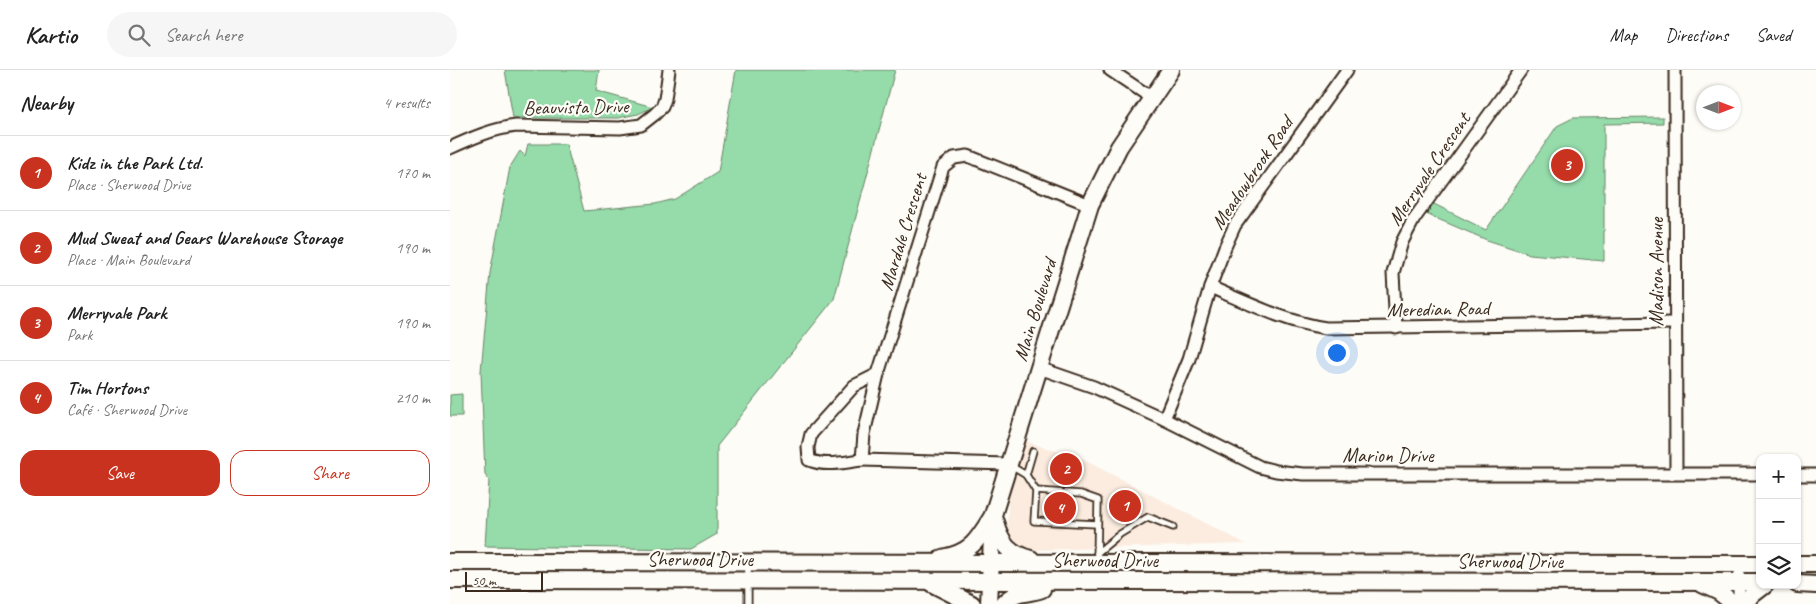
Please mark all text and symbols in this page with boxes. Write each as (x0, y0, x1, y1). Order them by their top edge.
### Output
search box (107, 12, 457, 57)
text: Kartio (25, 20, 77, 50)
icon: search (125, 21, 153, 49)
text: Search here (165, 23, 242, 47)
text: Map (1610, 24, 1637, 46)
text: Directions (1665, 24, 1728, 46)
text: Saved (1756, 24, 1791, 46)
north arrow (1696, 85, 1741, 130)
text: Nearby (20, 90, 73, 116)
text: 4 results (383, 93, 430, 113)
street label: Beauvista Drive (523, 94, 630, 120)
street label: Merryvale Crescent (1382, 106, 1477, 230)
street label: Meadowbrook Road (1205, 109, 1301, 234)
pin: 3 (1551, 146, 1583, 184)
text: Kidz in the Park Ltd. (67, 151, 203, 175)
text: 1 (32, 163, 40, 183)
text: 170 m (396, 163, 430, 183)
street label: Mardale Crescent (873, 168, 933, 293)
text: Place · Sherwood Drive (67, 175, 191, 195)
street label: Madison Avenue (1644, 216, 1669, 326)
text: Mud Sweat and Gears Warehouse Storage (67, 226, 342, 250)
text: 2 (32, 238, 40, 258)
text: 190 m (396, 238, 430, 258)
text: Place · Main Boulevard (67, 250, 190, 270)
street label: Main Boulevard (1008, 253, 1063, 364)
street label: Meredian Road (1387, 296, 1493, 322)
text: Merryvale Park (67, 301, 166, 325)
text: 3 (32, 313, 40, 333)
text: 190 m (396, 313, 430, 333)
text: Park (67, 325, 92, 345)
your location (1324, 340, 1350, 366)
text: Tim Hortons (67, 376, 148, 400)
text: 4 (32, 388, 40, 408)
text: 210 m (396, 388, 430, 408)
text: Café · Sherwood Drive (67, 400, 187, 420)
street label: Marion Drive (1343, 443, 1435, 468)
button: Save (20, 450, 220, 496)
button: Share (230, 450, 430, 496)
pin: 2 (1050, 450, 1082, 488)
map controls (1756, 454, 1801, 589)
button: + (1756, 454, 1801, 499)
pin: 1 (1109, 487, 1141, 525)
pin: 4 (1044, 489, 1076, 527)
button: − (1756, 499, 1801, 544)
button: layers (1756, 544, 1801, 589)
street label: Sherwood Drive (647, 547, 754, 572)
street label: Sherwood Drive (1052, 548, 1159, 573)
street label: Sherwood Drive (1457, 549, 1564, 574)
scale bar (465, 569, 542, 592)
text: 50 m (472, 572, 496, 589)

